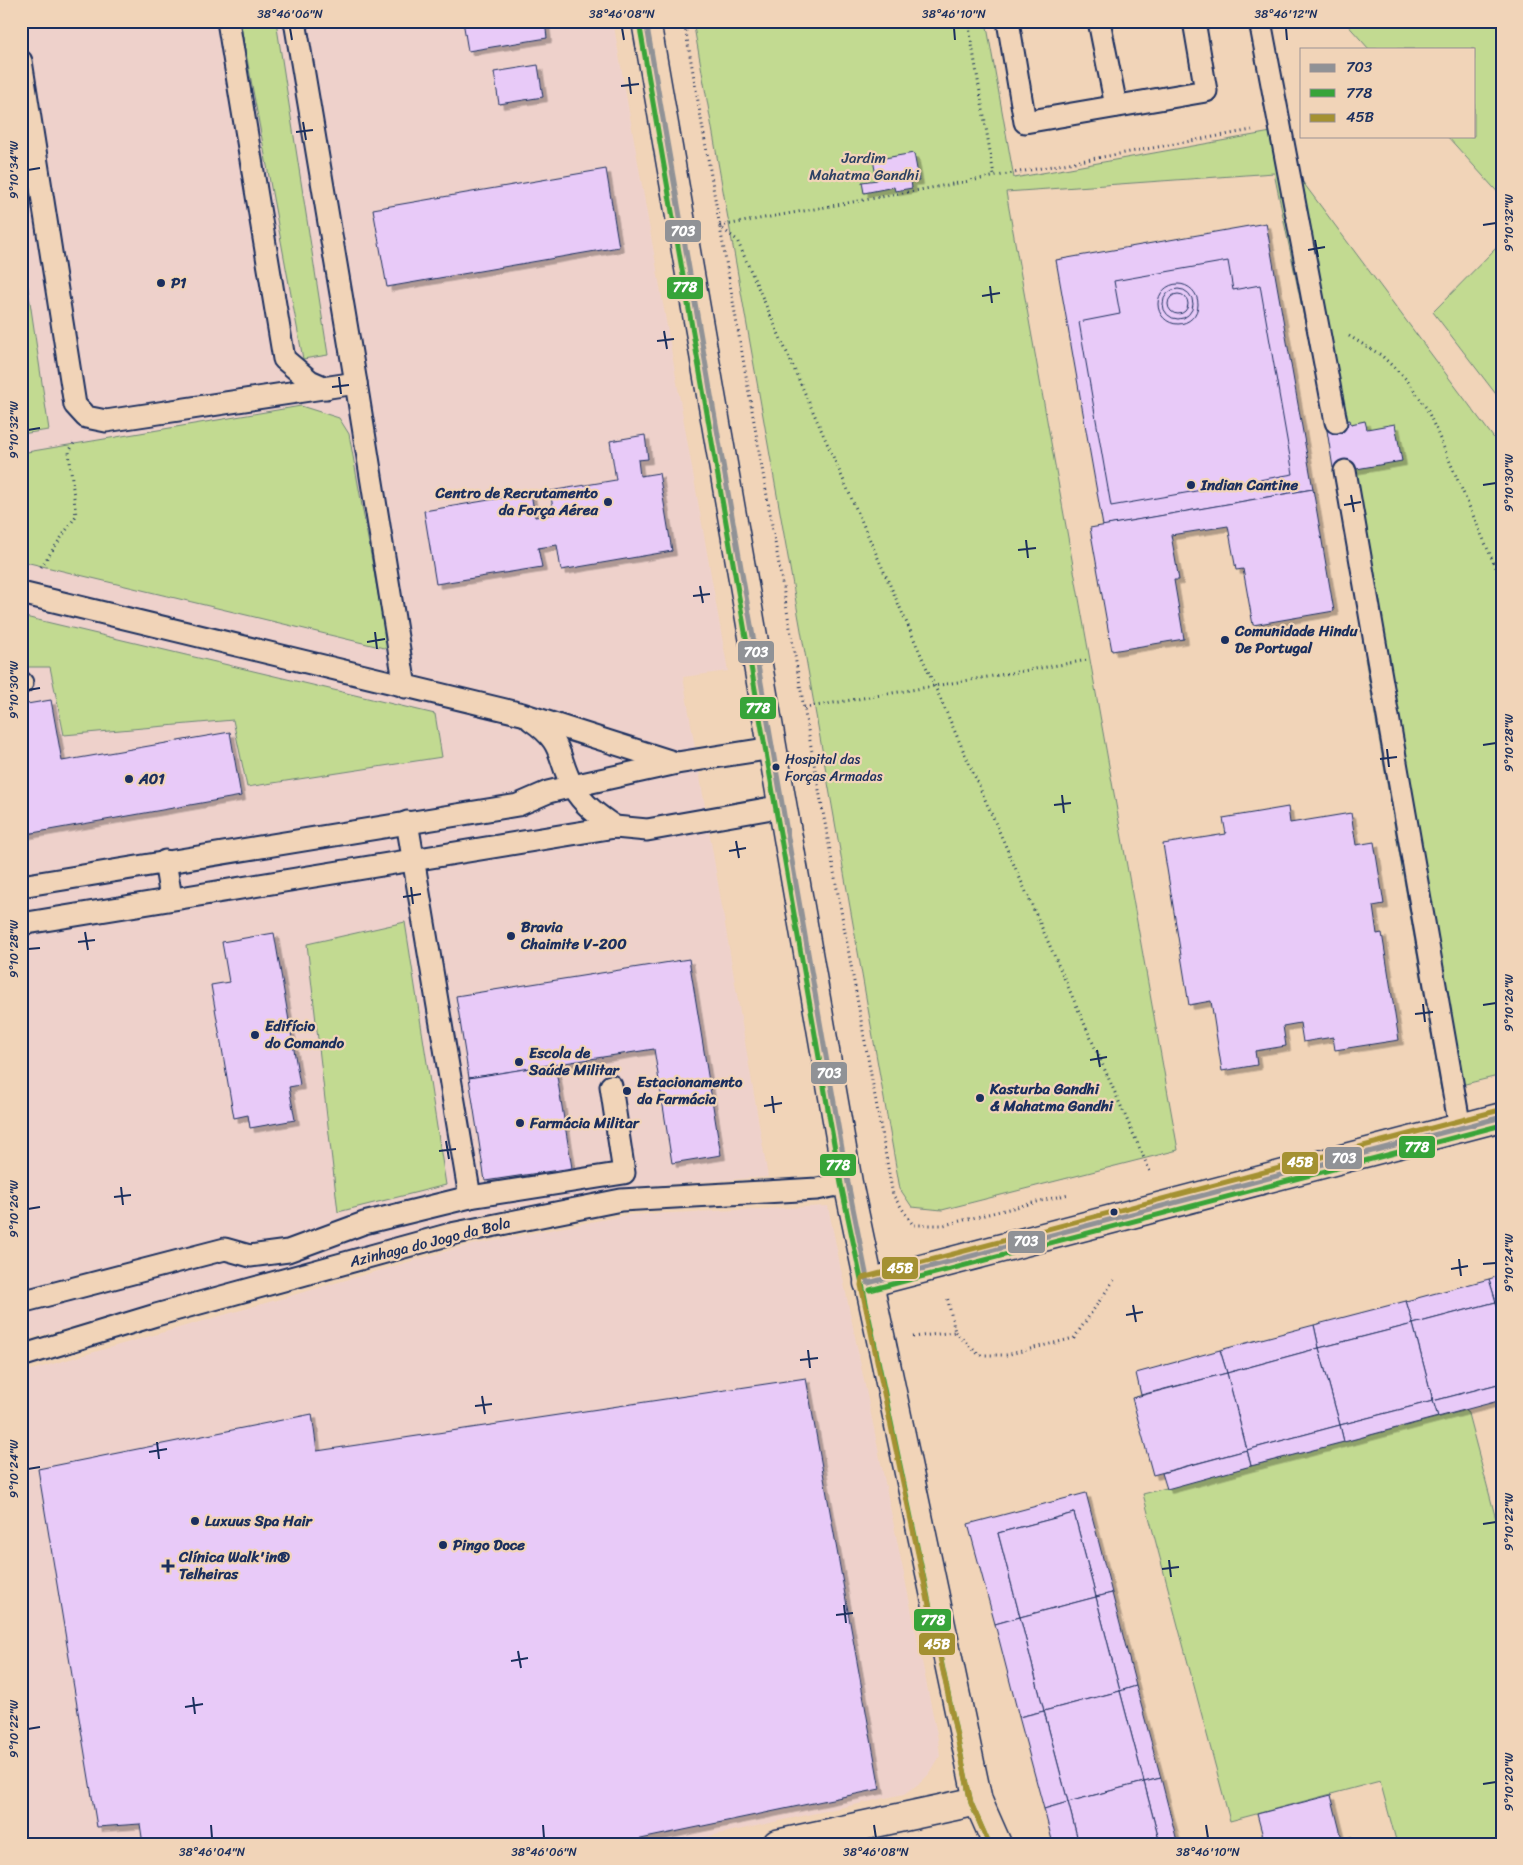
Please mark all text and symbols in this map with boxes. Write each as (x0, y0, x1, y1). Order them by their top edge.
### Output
text: 38°46'06"N (257, 3, 323, 25)
text: 38°46'08"N (589, 3, 656, 25)
text: 38°46'10"N (922, 3, 987, 25)
text: 38°46'12"N (1254, 3, 1318, 25)
legend (1300, 48, 1476, 138)
text: 703 (1346, 54, 1372, 80)
text: 778 (1346, 80, 1372, 106)
text: 45B (1346, 104, 1375, 130)
text: 9°10'34"W (3, 140, 25, 199)
park label: Jardim Mahatma Gandhi (809, 145, 920, 188)
text: 9°10'32"W (1498, 194, 1520, 252)
line badge: 703 (664, 219, 702, 243)
text: 703 (671, 219, 696, 244)
place label: P1 (171, 270, 187, 296)
text: 778 (673, 275, 698, 300)
line badge: 778 (666, 276, 704, 300)
marker: P1 (155, 277, 167, 289)
text: 9°10'32"W (3, 401, 25, 459)
text: 9°10'30"W (1498, 453, 1520, 512)
place label: Indian Cantine (1200, 472, 1298, 498)
marker: Indian Cantine (1185, 479, 1197, 491)
place label: Centro de Recrutamento da Força Aérea (434, 480, 598, 523)
marker: Centro de Recrutamento da Força Aérea (602, 496, 614, 508)
place label: Comunidade Hindu De Portugal (1234, 618, 1358, 661)
marker: Comunidade Hindu De Portugal (1219, 634, 1231, 646)
line badge: 703 (737, 640, 775, 664)
text: 703 (744, 640, 769, 665)
text: 9°10'30"W (3, 660, 25, 719)
line badge: 778 (739, 696, 777, 720)
text: 778 (746, 696, 771, 721)
text: 9°10'28"W (1498, 713, 1520, 772)
place label: Hospital das Forças Armadas (785, 747, 883, 789)
marker: Hospital das Forças Armadas (771, 762, 781, 772)
place label: A01 (138, 766, 165, 792)
marker: A01 (123, 773, 135, 785)
place label: Bravia Chaimite V-200 (520, 914, 627, 957)
text: 9°10'28"W (3, 919, 25, 978)
marker: Bravia Chaimite V-200 (505, 930, 517, 942)
text: 9°10'26"W (1498, 973, 1520, 1032)
place label: Edifício do Comando (265, 1013, 345, 1056)
marker: Edifício do Comando (249, 1029, 261, 1041)
place label: Escola de Saúde Militar (528, 1040, 620, 1083)
marker: Escola de Saúde Militar (513, 1056, 525, 1068)
line badge: 703 (810, 1061, 848, 1085)
text: 703 (817, 1061, 842, 1086)
place label: Estacionamento da Farmácia (637, 1069, 743, 1112)
place label: Kasturba Gandhi & Mahatma Gandhi (989, 1076, 1114, 1119)
marker: Estacionamento da Farmácia (621, 1085, 633, 1097)
marker: Kasturba Gandhi & Mahatma Gandhi (974, 1092, 986, 1104)
place label: Farmácia Militar (529, 1110, 641, 1136)
marker: Farmácia Militar (514, 1117, 526, 1129)
line badge: 778 (1398, 1135, 1436, 1159)
text: 778 (1405, 1135, 1430, 1160)
line badge: 703 (1324, 1146, 1363, 1170)
text: 703 (1332, 1146, 1357, 1171)
text: 45B (1286, 1150, 1313, 1175)
line badge: 45B (1281, 1151, 1319, 1175)
line badge: 778 (819, 1153, 857, 1177)
text: 778 (826, 1153, 851, 1178)
text: 9°10'26"W (3, 1179, 25, 1238)
unlabelled marker (1109, 1207, 1119, 1217)
street label: Azinhaga do Jogo da Bola (346, 1209, 514, 1275)
text: 703 (1014, 1229, 1039, 1254)
line badge: 703 (1007, 1230, 1046, 1254)
text: 9°10'24"W (1498, 1233, 1520, 1292)
line badge: 45B (881, 1256, 919, 1280)
text: 45B (886, 1256, 913, 1281)
text: 9°10'24"W (3, 1439, 25, 1498)
text: 9°10'22"W (1498, 1492, 1520, 1551)
place label: Luxuus Spa Hair (205, 1508, 314, 1534)
marker: Luxuus Spa Hair (189, 1515, 201, 1527)
place label: Pingo Doce (453, 1532, 525, 1558)
marker: Pingo Doce (437, 1539, 449, 1551)
place label: Clínica Walk'in® Telheiras (178, 1544, 290, 1587)
marker: Clínica Walk'in® Telheiras (161, 1559, 175, 1573)
line badge: 778 (913, 1608, 952, 1632)
text: 778 (921, 1608, 946, 1633)
line badge: 45B (918, 1632, 956, 1656)
text: 45B (923, 1632, 950, 1657)
text: 9°10'22"W (3, 1699, 25, 1758)
text: 9°10'20"W (1498, 1752, 1520, 1811)
text: 38°46'04"N (179, 1841, 246, 1863)
text: 38°46'06"N (511, 1841, 577, 1863)
text: 38°46'08"N (843, 1841, 910, 1863)
text: 38°46'10"N (1176, 1841, 1241, 1863)

